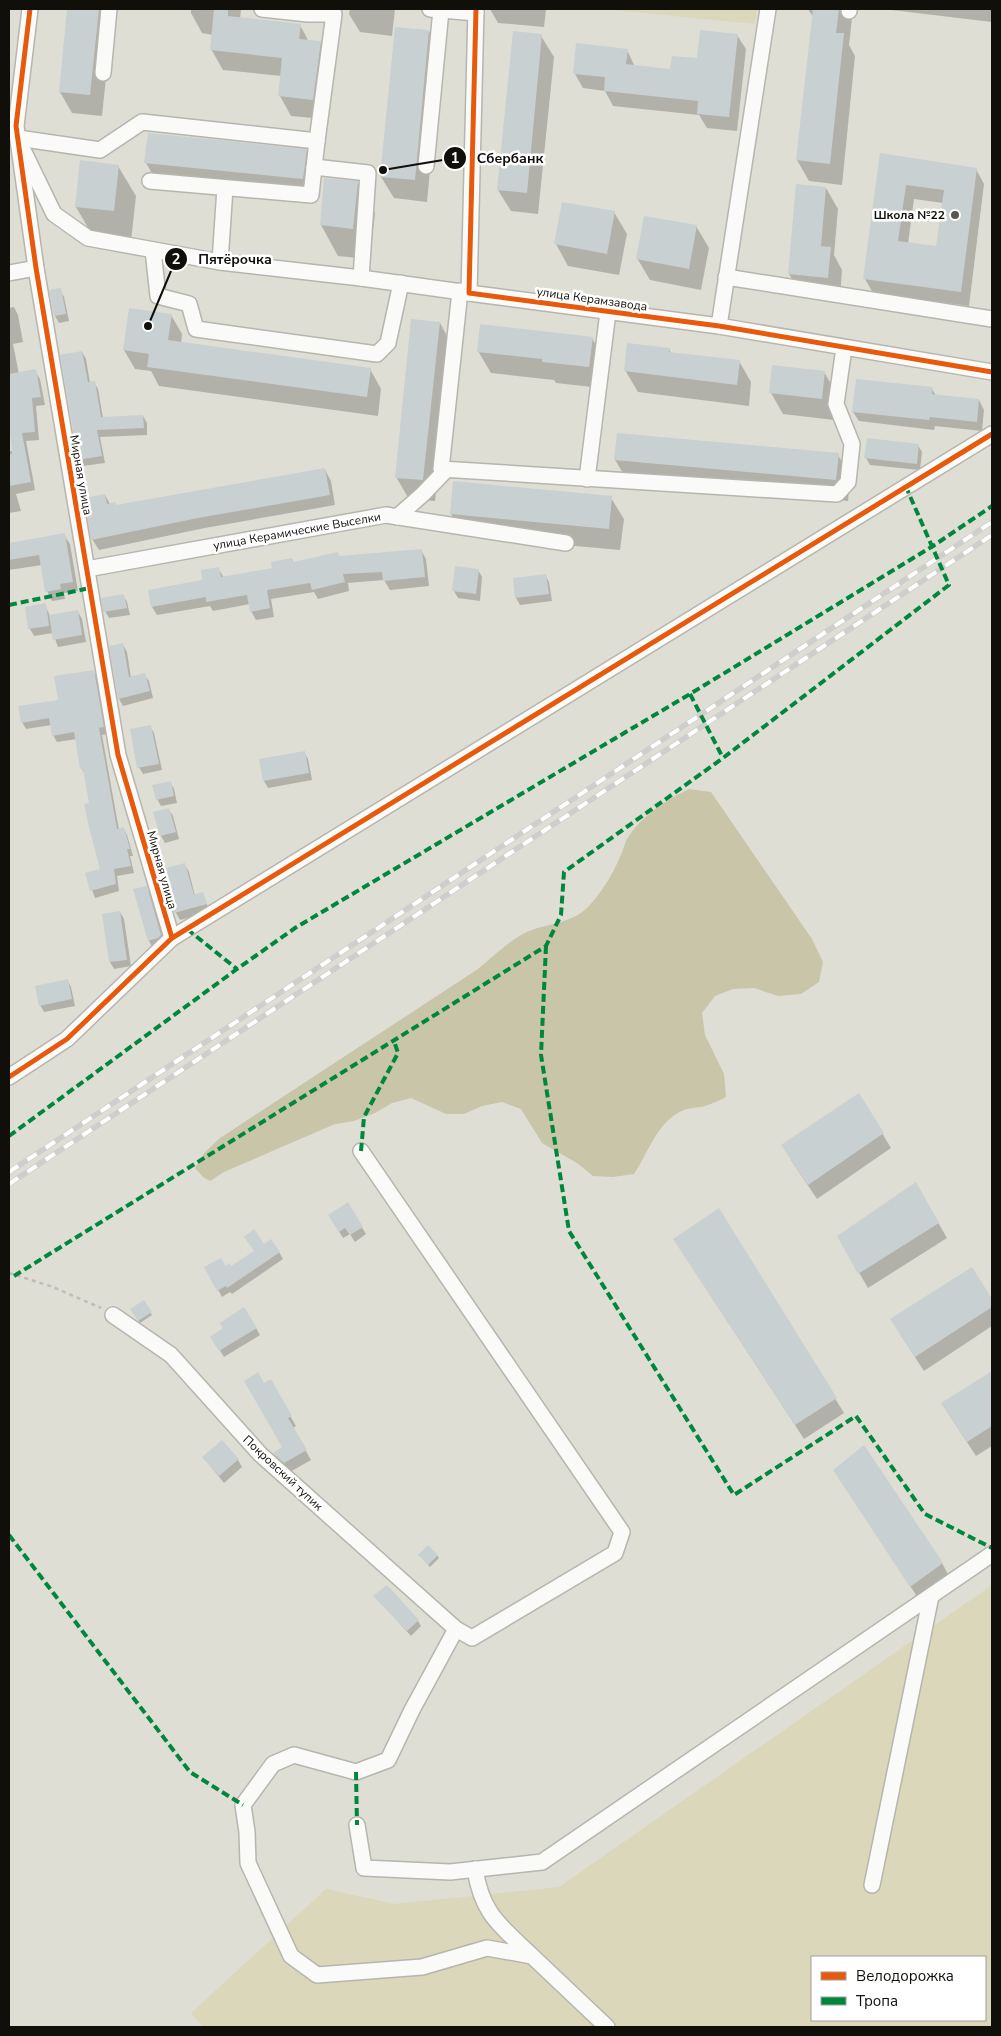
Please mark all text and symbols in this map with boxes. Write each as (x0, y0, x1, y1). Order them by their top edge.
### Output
callout: Сбербанк (442, 143, 554, 172)
text: 1 (450, 148, 460, 168)
text: Сбербанк (477, 149, 543, 168)
place label: Школа №22 (874, 207, 945, 223)
marker: Школа №22 (949, 209, 961, 221)
callout: Пятёрочка (164, 244, 282, 273)
text: 2 (171, 249, 181, 269)
text: Пятёрочка (198, 250, 272, 269)
street label: улица Керамзавода (536, 283, 648, 315)
street label: Мирная улица (66, 434, 96, 516)
street label: улица Керамические Выселки (212, 508, 382, 554)
street label: Мирная улица (143, 829, 181, 911)
street label: Покровский тупик (240, 1432, 327, 1515)
legend (811, 1956, 986, 2021)
text: Велодорожка (856, 1966, 954, 1986)
text: Тропа (856, 1991, 898, 2011)

